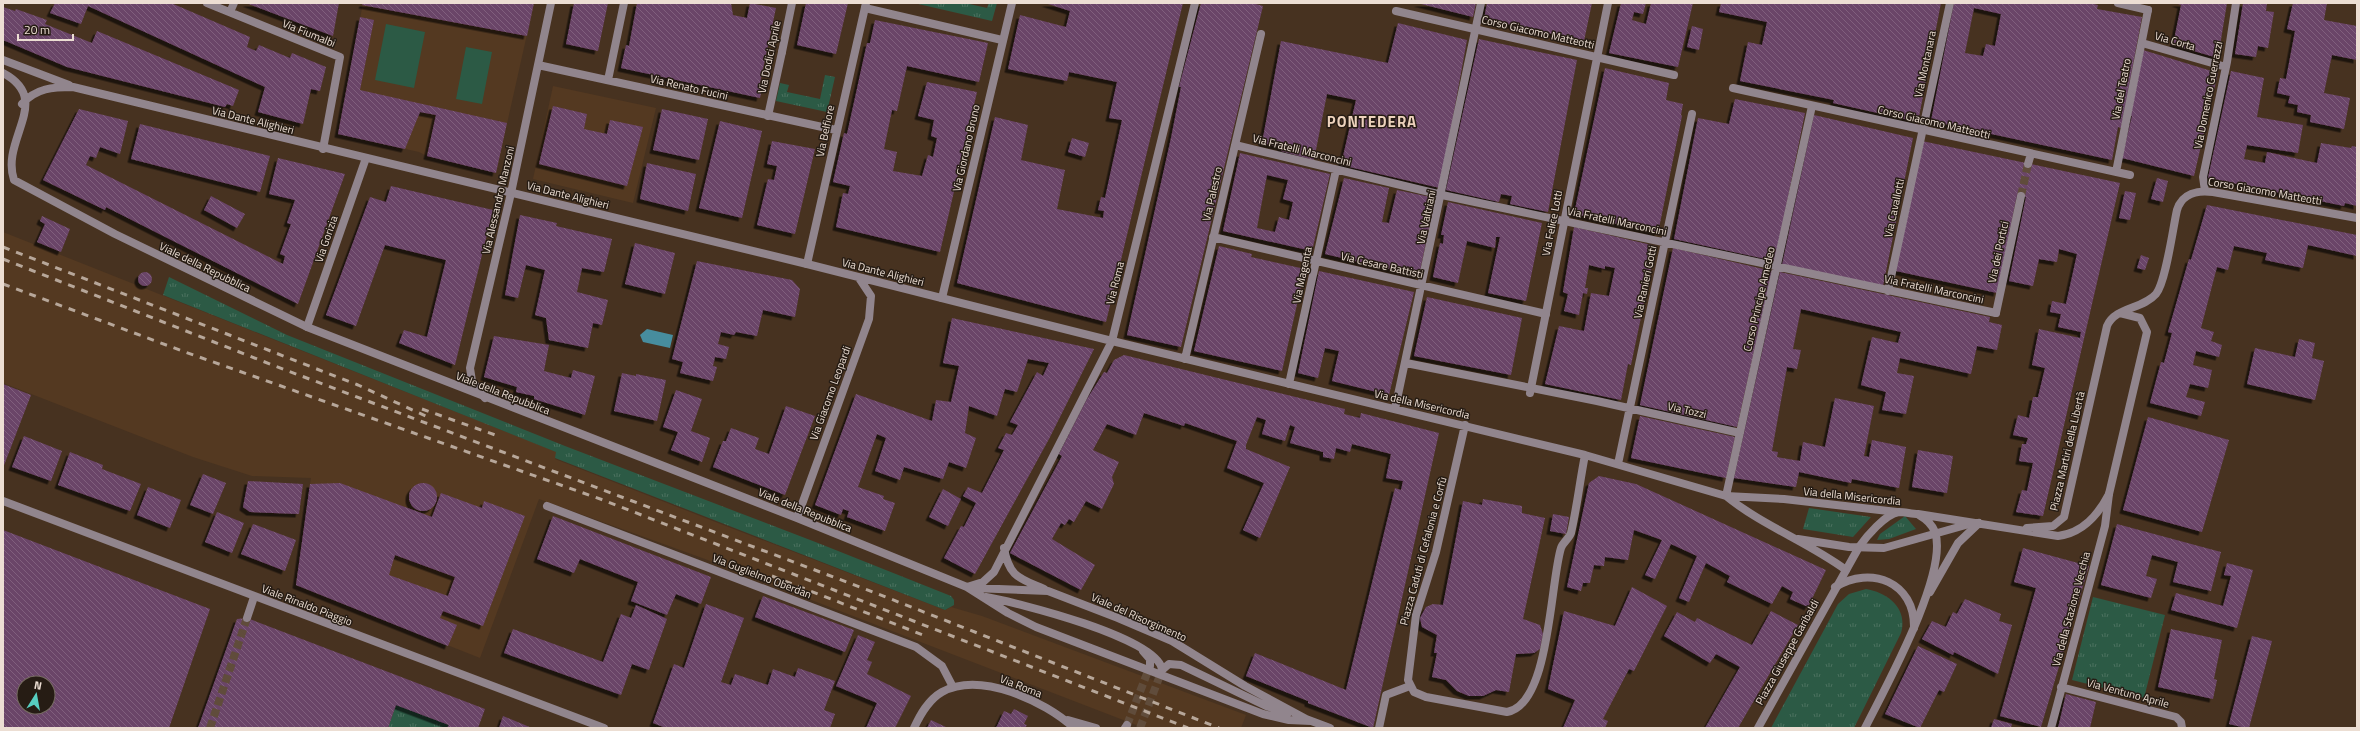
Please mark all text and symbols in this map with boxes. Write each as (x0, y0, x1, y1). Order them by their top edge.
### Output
street label: Corso Giacomo Matteotti (1480, 11, 1596, 53)
street label: Via Fiumalbi (280, 15, 338, 51)
scale bar (18, 16, 73, 42)
street label: Via Dodici Aprile (753, 19, 785, 95)
text: 20 m (24, 20, 50, 39)
street label: Via Corta (2153, 28, 2198, 55)
street label: Via Montanara (1910, 29, 1940, 99)
street label: Via Domenico Guerrazzi (2190, 40, 2226, 150)
street label: Via del Teatro (2107, 57, 2135, 121)
street label: Via Renato Fucini (648, 70, 730, 104)
street label: Corso Giacomo Matteotti (1876, 101, 1992, 143)
street label: Via Dante Alighieri (210, 102, 296, 138)
street label: Via Belfiore (812, 103, 838, 158)
street label: Via Giordano Bruno (948, 103, 984, 193)
district label: PONTEDERA (1327, 110, 1417, 133)
street label: Via Fratelli Marconcini (1251, 130, 1353, 170)
street label: Via Alessandro Manzoni (478, 144, 518, 256)
street label: Via Palestro (1198, 165, 1226, 223)
street label: Corso Giacomo Matteotti (2207, 173, 2323, 209)
street label: Via Dante Alighieri (525, 177, 611, 213)
street label: Via Cavallotti (1880, 177, 1908, 239)
street label: Via Valtriani (1412, 189, 1440, 245)
street label: Via Felice Lotti (1538, 189, 1566, 257)
street label: Via Fratelli Marconcini (1566, 203, 1668, 239)
street label: Via Gorizia (311, 213, 342, 265)
street label: Via dei Portici (1984, 220, 2012, 284)
street label: Viale della Repubblica (157, 238, 254, 296)
street label: Via Ranieri Gotti (1629, 244, 1661, 320)
street label: Via Magenta (1288, 245, 1316, 305)
street label: Corso Principe Amedeo (1739, 245, 1779, 353)
street label: Via Cesare Battisti (1339, 248, 1425, 282)
street label: Via Dante Alighieri (840, 254, 926, 290)
street label: Via Roma (1102, 259, 1128, 306)
street label: Via Fratelli Marconcini (1883, 271, 1985, 307)
street label: Via Giacomo Leopardi (806, 344, 854, 442)
street label: Viale della Repubblica (453, 368, 553, 419)
street label: Via della Misericordia (1373, 385, 1472, 423)
street label: Piazza Martiri della Libertà (2045, 389, 2089, 512)
street label: Via Tozzi (1666, 398, 1708, 422)
street label: Piazza Caduti di Cefalonia e Corfù (1395, 475, 1451, 627)
street label: Via della Misericordia (1803, 483, 1902, 509)
street label: Viale della Repubblica (756, 484, 855, 536)
street label: Via della Stazione Vecchia (2048, 549, 2094, 668)
street label: Via Guglielmo Oberdan (710, 550, 814, 602)
street label: Viale Rinaldo Piaggio (259, 580, 355, 630)
street label: Viale del Risorgimento (1089, 589, 1190, 645)
street label: Piazza Giuseppe Garibaldi (1751, 596, 1823, 708)
street label: Via Roma (998, 671, 1045, 702)
street label: Via Ventuno Aprile (2085, 674, 2171, 712)
north arrow (16, 675, 56, 715)
text: N (33, 677, 43, 694)

